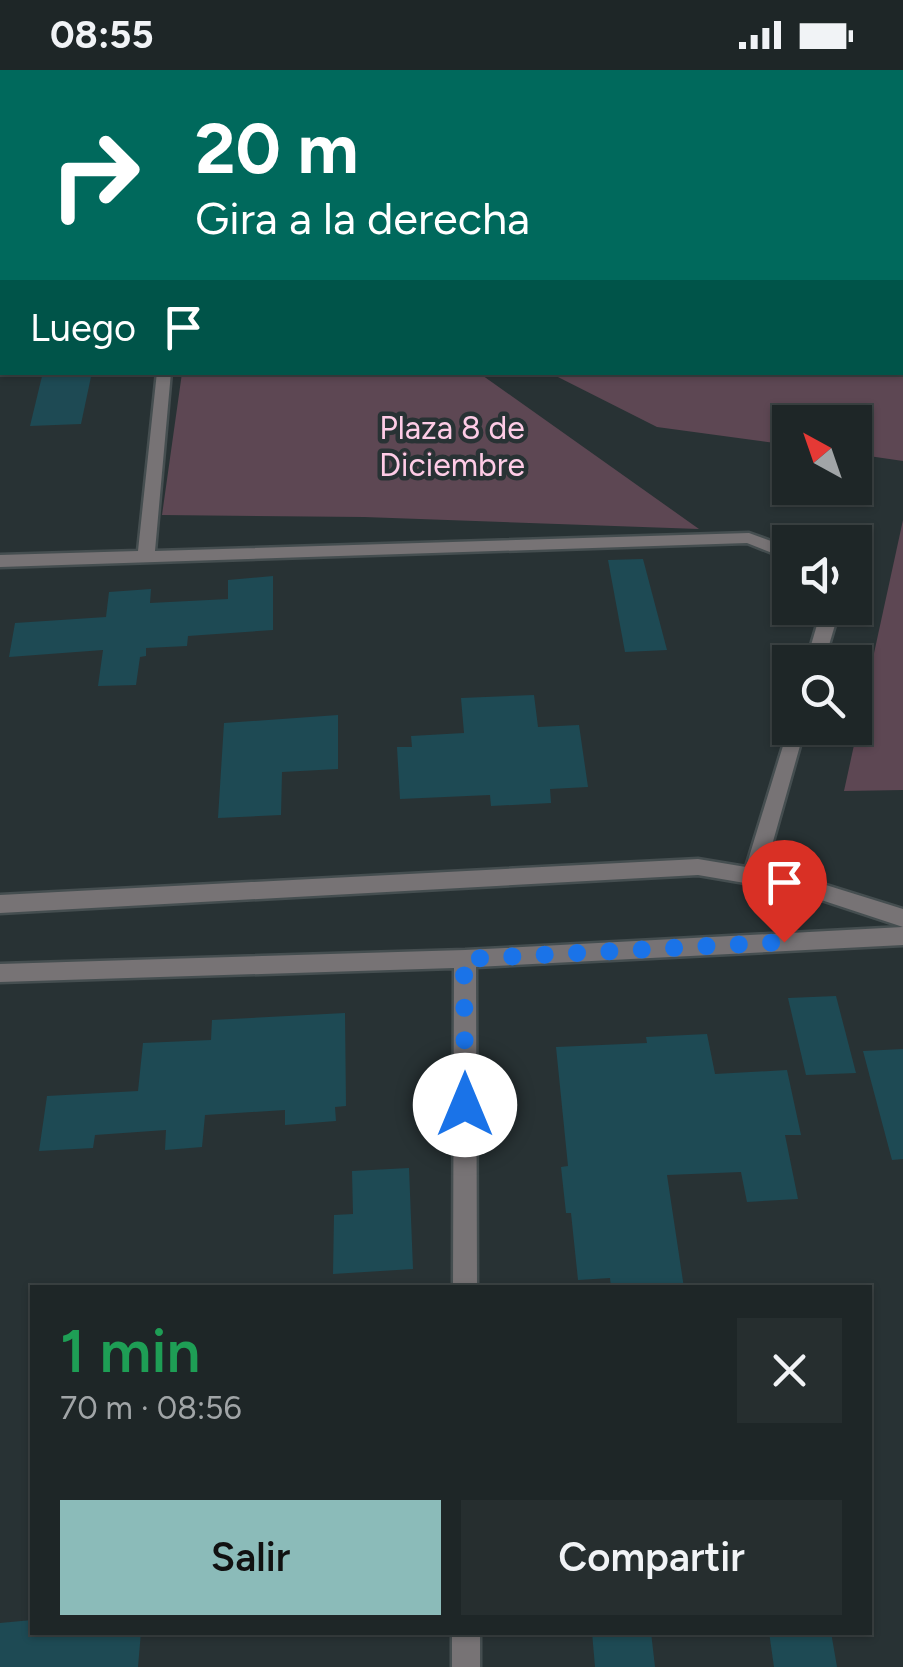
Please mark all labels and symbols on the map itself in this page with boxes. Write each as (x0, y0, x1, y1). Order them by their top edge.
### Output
north arrow (772, 405, 872, 505)
park label: Plaza 8 de Diciembre (379, 409, 525, 484)
pin (742, 840, 827, 943)
position arrow (413, 1053, 517, 1157)

